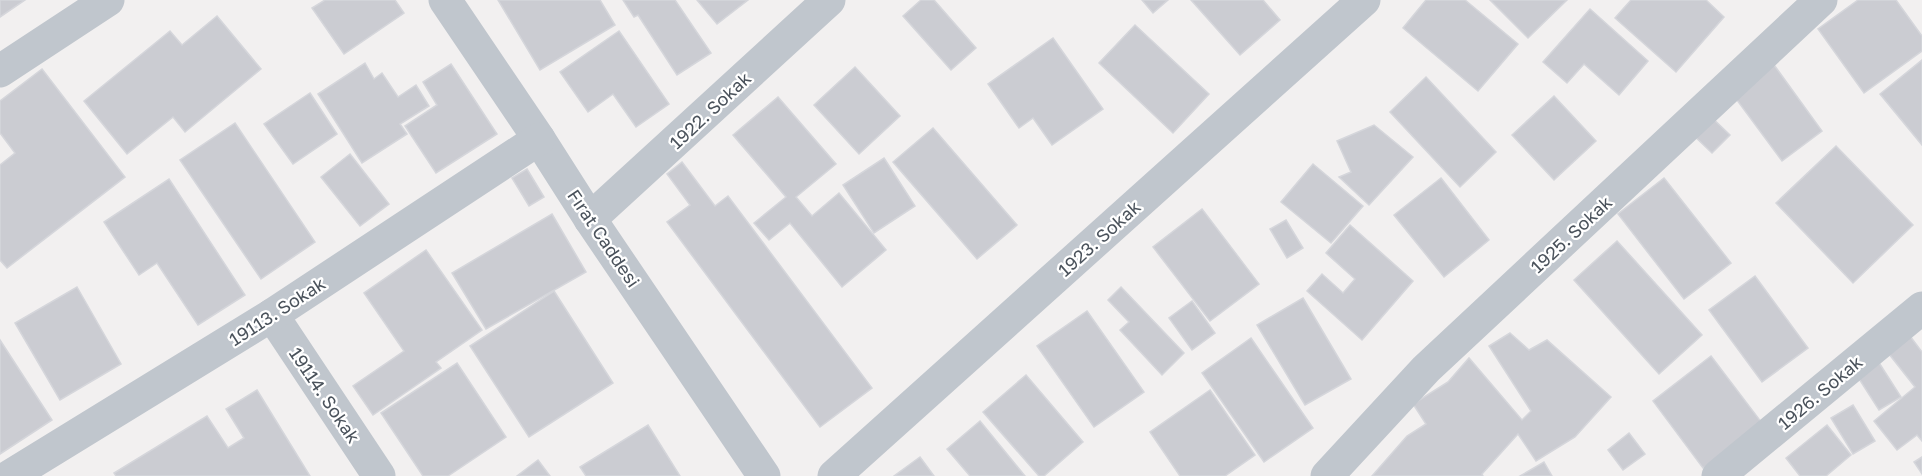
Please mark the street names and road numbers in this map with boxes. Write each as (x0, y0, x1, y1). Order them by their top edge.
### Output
street label: 1922. Sokak (665, 67, 755, 153)
street label: Fırat Caddesi (563, 185, 645, 291)
street label: 1925. Sokak (1526, 191, 1616, 277)
street label: 1923. Sokak (1053, 195, 1145, 281)
street label: 19113. Sokak (225, 272, 329, 350)
street label: 19114. Sokak (285, 343, 365, 447)
street label: 1926. Sokak (1773, 350, 1867, 434)

